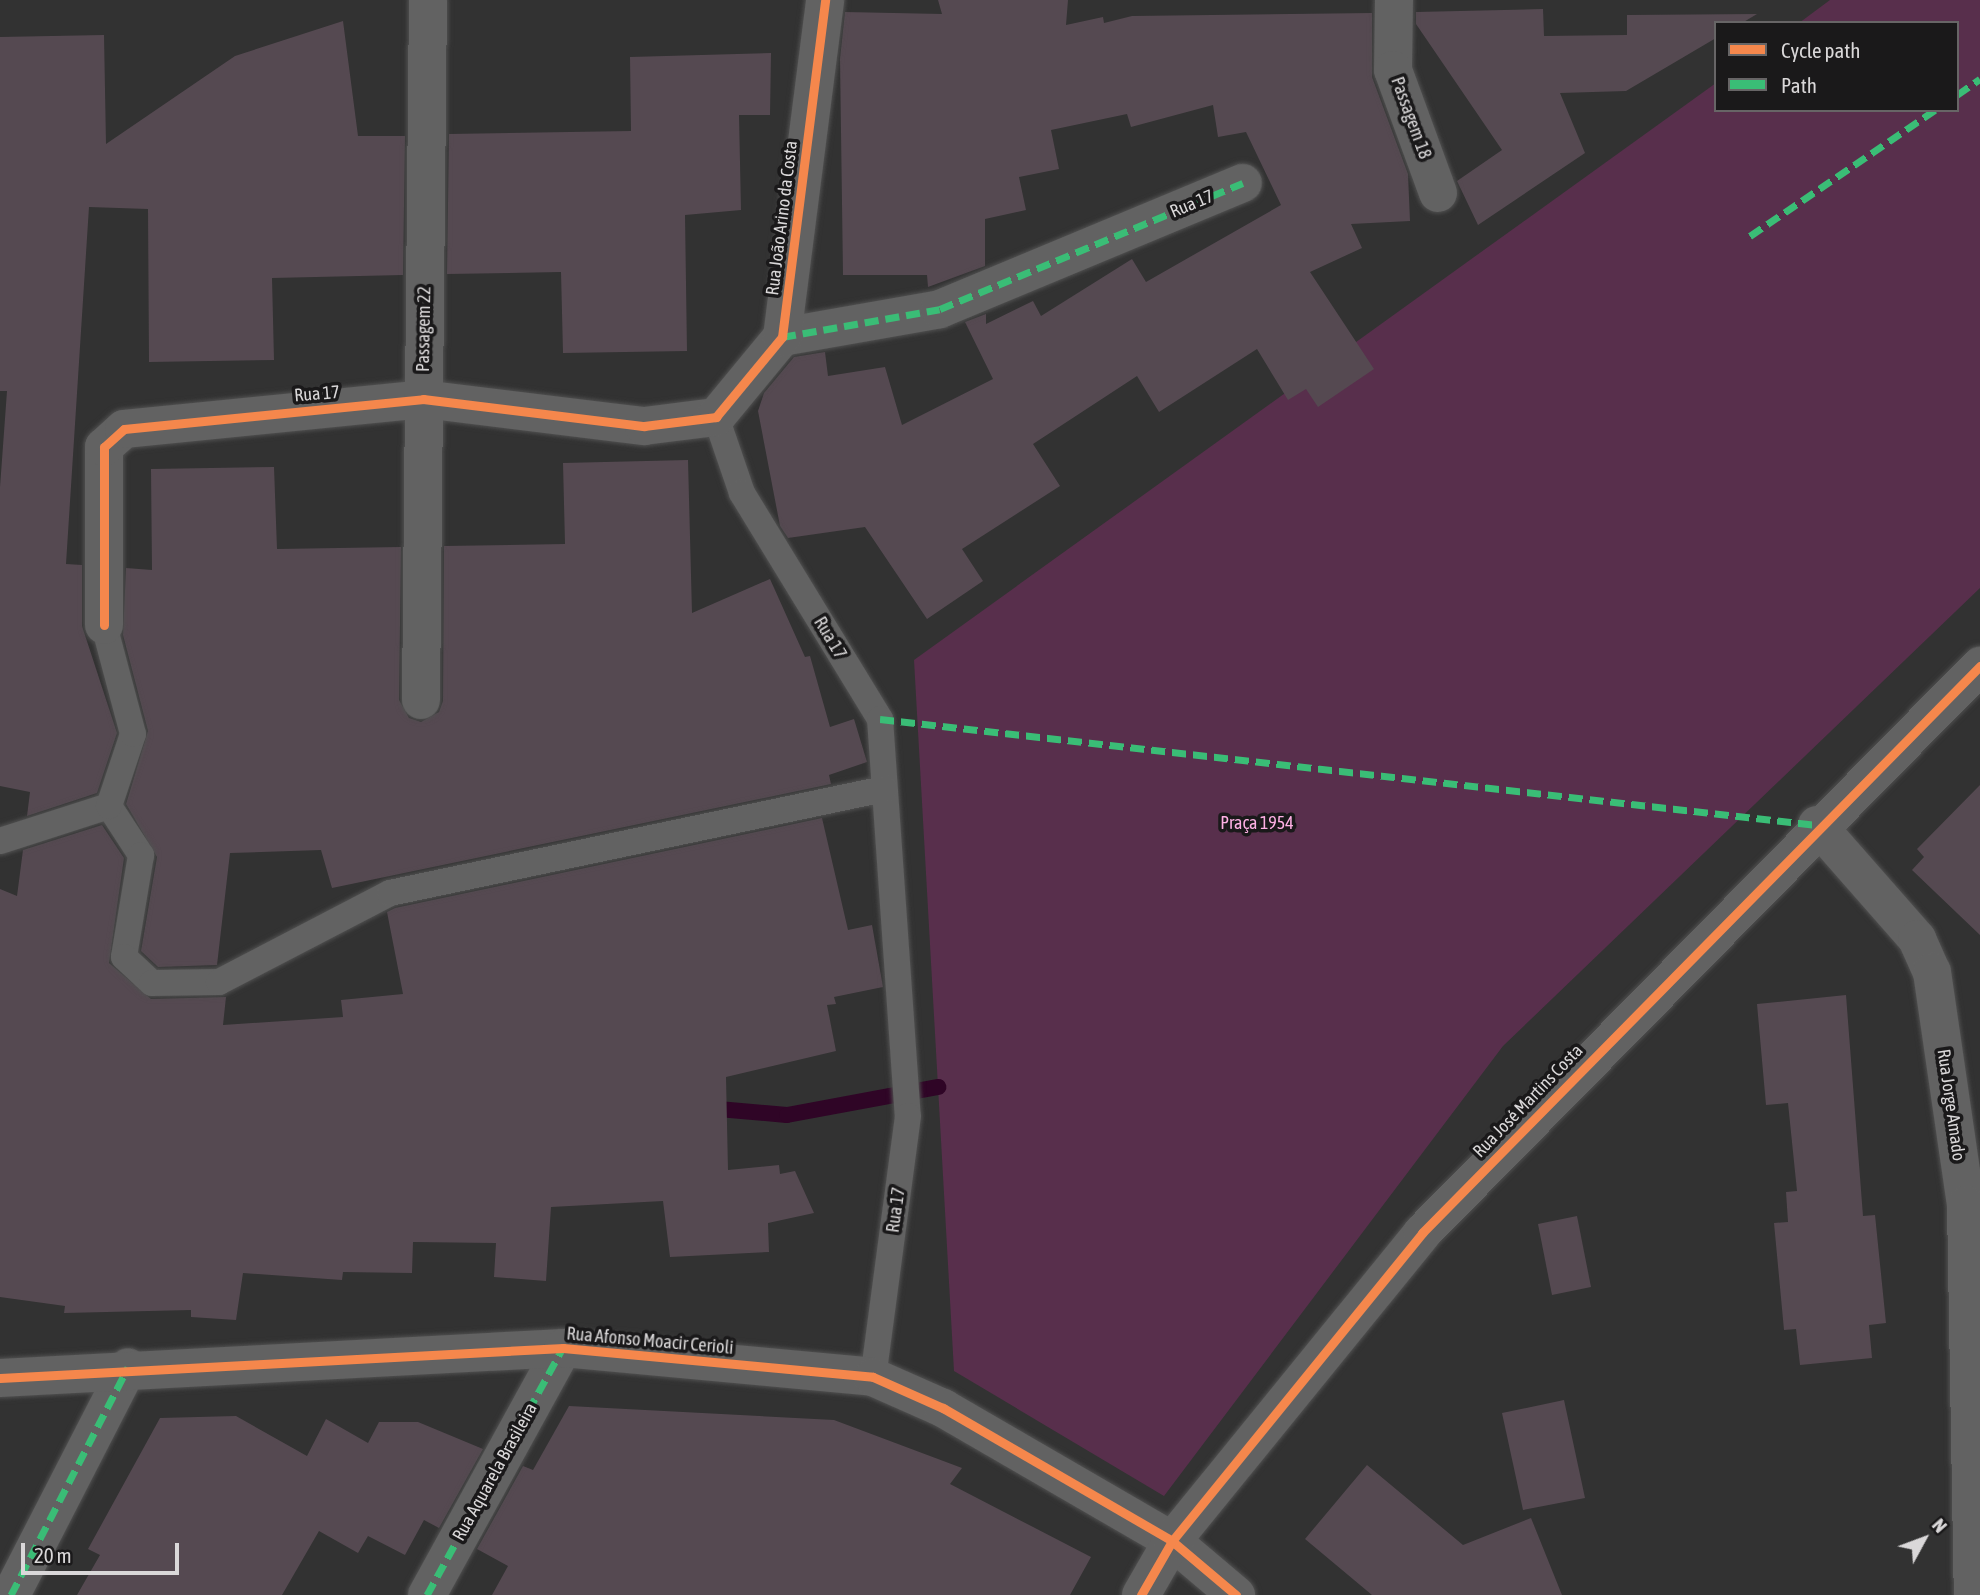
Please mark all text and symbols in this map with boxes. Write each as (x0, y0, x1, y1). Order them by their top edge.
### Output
legend (1714, 21, 1959, 112)
text: Cycle path (1781, 38, 1860, 62)
text: Path (1781, 73, 1817, 97)
street label: Passagem 18 (1386, 74, 1436, 162)
street label: Rua João Arino da Costa (762, 139, 802, 297)
street label: Rua 17 (1167, 185, 1217, 223)
street label: Passagem 22 (412, 286, 436, 372)
street label: Rua 17 (293, 381, 341, 407)
street label: Rua 17 (809, 613, 851, 663)
park label: Praça 1954 (1220, 812, 1294, 834)
street label: Rua José Martins Costa (1469, 1040, 1587, 1162)
street label: Rua Jorge Amado (1932, 1048, 1970, 1162)
street label: Rua 17 (882, 1186, 910, 1234)
street label: Rua Afonso Moacir Cerioli (566, 1323, 734, 1359)
street label: Rua Aquarela Brasileira (448, 1399, 542, 1545)
north arrow (1889, 1504, 1959, 1574)
text: N (1928, 1514, 1952, 1537)
scale bar (24, 1528, 182, 1572)
text: 20 m (34, 1543, 72, 1567)

